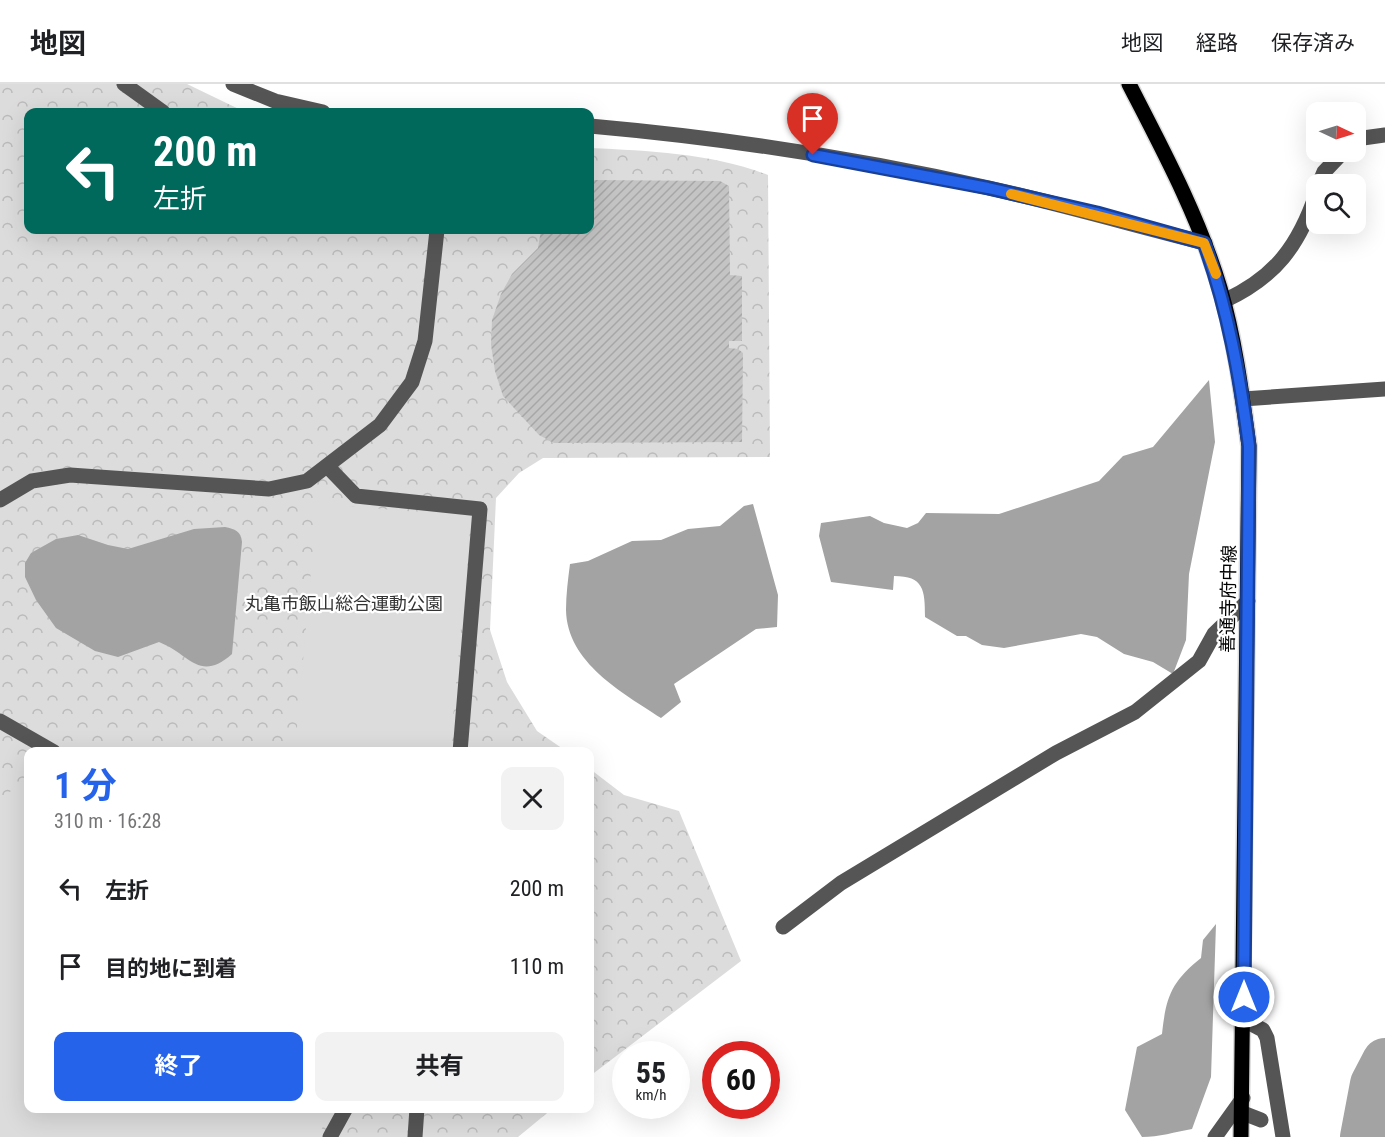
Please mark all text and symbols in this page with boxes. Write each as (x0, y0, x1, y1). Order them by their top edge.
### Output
text: 地図 (30, 27, 86, 60)
text: 地図 (1121, 31, 1163, 55)
text: 経路 (1196, 31, 1238, 55)
text: 保存済み (1271, 31, 1355, 55)
pin (787, 93, 838, 155)
icon: arrive (796, 102, 829, 135)
north arrow (1306, 102, 1366, 162)
map controls (1306, 102, 1366, 234)
text: 200 m (153, 127, 258, 176)
icon: left (54, 132, 132, 210)
button: search (1306, 174, 1366, 234)
text: 左折 (153, 183, 207, 215)
street label: 善通寺府中線 (1217, 545, 1239, 653)
park label: 丸亀市飯山総合運動公園 (245, 593, 443, 614)
text: 1 分 (54, 765, 117, 807)
button: close (501, 767, 564, 830)
text: 310 m · 16:28 (54, 809, 161, 833)
icon: left (54, 872, 87, 905)
text: 200 m (510, 876, 564, 901)
text: 左折 (105, 878, 149, 903)
icon: arrive (54, 950, 87, 983)
text: 110 m (510, 954, 564, 979)
text: 目的地に到着 (105, 956, 237, 981)
position arrow (1212, 965, 1276, 1029)
button: 終了 (54, 1032, 303, 1101)
button: 共有 (315, 1032, 564, 1101)
speed limit sign: 60 (702, 1041, 780, 1119)
text: 55 (636, 1055, 666, 1090)
text: km/h (636, 1086, 666, 1104)

